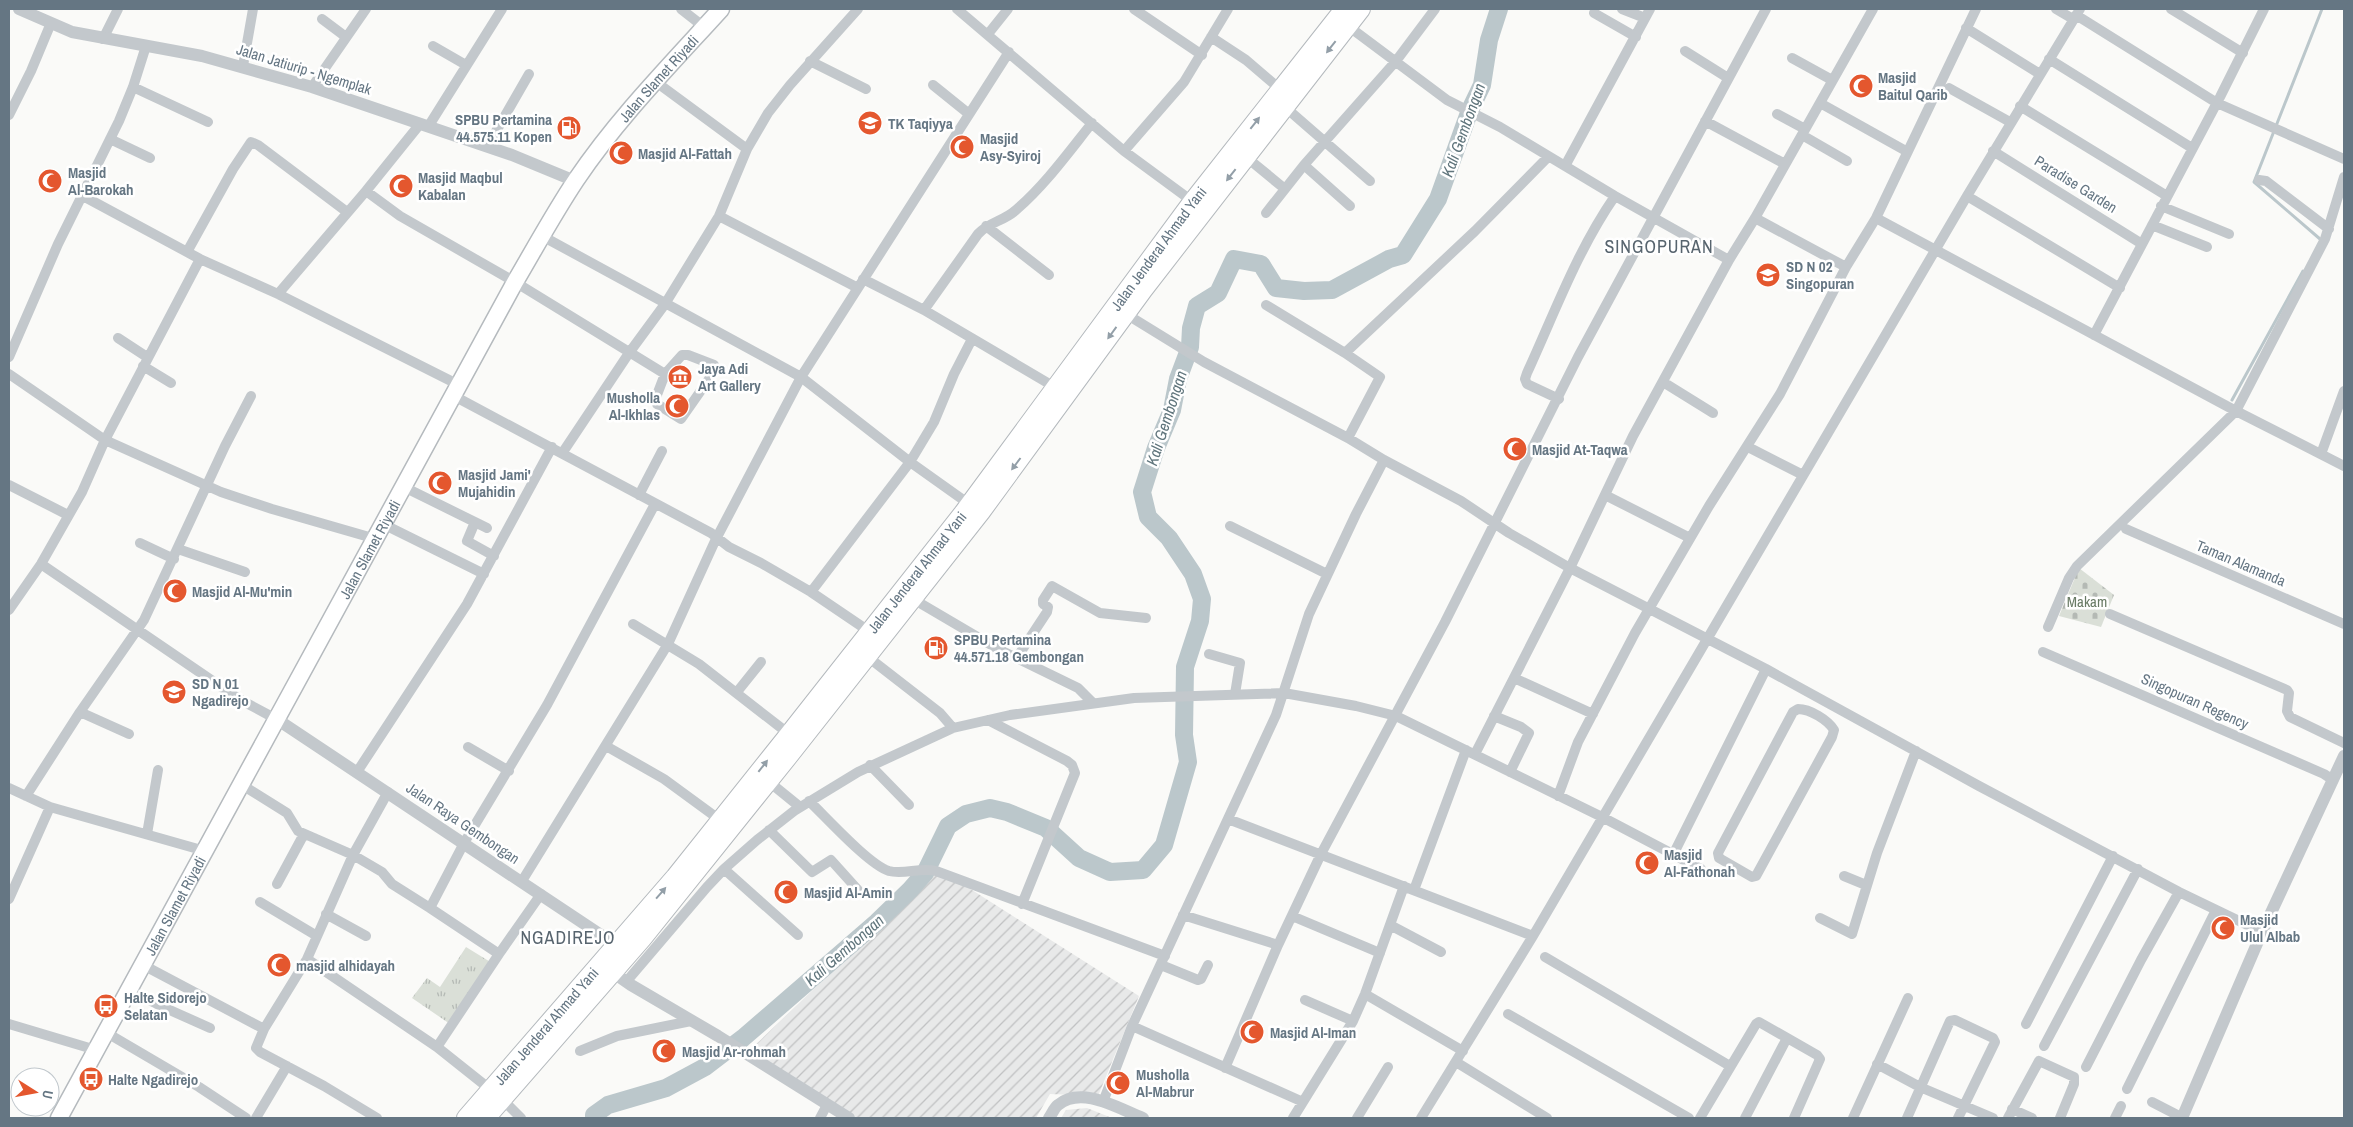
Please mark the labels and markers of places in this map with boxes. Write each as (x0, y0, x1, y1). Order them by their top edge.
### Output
place label: Masjid Baitul Qarib (1878, 67, 1948, 105)
mosque icon: Masjid Baitul Qarib (1848, 73, 1874, 99)
place label: SPBU Pertamina 44.575.11 Kopen (455, 109, 552, 147)
school or university icon: TK Taqiyya (857, 110, 883, 136)
place label: TK Taqiyya (888, 113, 953, 134)
fuel station icon: SPBU Pertamina 44.575.11 Kopen (556, 115, 582, 141)
place label: Masjid Asy-Syiroj (980, 128, 1041, 166)
mosque icon: Masjid Asy-Syiroj (949, 134, 975, 160)
mosque icon: Masjid Al-Fattah (608, 140, 634, 166)
place label: Masjid Al-Fattah (638, 143, 732, 164)
place label: Masjid Al-Barokah (68, 162, 134, 200)
place label: Masjid Maqbul Kabalan (418, 167, 503, 205)
mosque icon: Masjid Al-Barokah (37, 168, 63, 194)
mosque icon: Masjid Maqbul Kabalan (388, 173, 414, 199)
place label: SD N 02 Singopuran (1786, 256, 1854, 294)
school or university icon: SD N 02 Singopuran (1755, 262, 1781, 288)
place label: Jaya Adi Art Gallery (698, 358, 761, 396)
museum icon: Jaya Adi Art Gallery (667, 364, 693, 390)
place label: Musholla Al-Ikhlas (607, 387, 660, 425)
mosque icon: Musholla Al-Ikhlas (664, 393, 690, 419)
mosque icon: Masjid At-Taqwa (1502, 436, 1528, 462)
place label: Masjid At-Taqwa (1532, 439, 1628, 460)
place label: Masjid Jami' Mujahidin (458, 464, 531, 502)
mosque icon: Masjid Jami' Mujahidin (427, 470, 453, 496)
mosque icon: Masjid Al-Mu'min (162, 578, 188, 604)
place label: Masjid Al-Mu'min (192, 581, 292, 602)
place label: SPBU Pertamina 44.571.18 Gembongan (954, 629, 1084, 667)
fuel station icon: SPBU Pertamina 44.571.18 Gembongan (923, 635, 949, 661)
place label: SD N 01 Ngadirejo (192, 673, 249, 711)
school or university icon: SD N 01 Ngadirejo (161, 679, 187, 705)
place label: Masjid Al-Fathonah (1664, 844, 1735, 882)
mosque icon: Masjid Al-Fathonah (1634, 850, 1660, 876)
mosque icon: Masjid Al-Amin (773, 879, 799, 905)
place label: Masjid Al-Amin (804, 882, 892, 903)
place label: Masjid Ulul Albab (2240, 909, 2300, 947)
mosque icon: Masjid Ulul Albab (2210, 915, 2236, 941)
mosque icon: masjid alhidayah (266, 952, 292, 978)
place label: masjid alhidayah (296, 955, 395, 976)
place label: Halte Sidorejo Selatan (124, 987, 207, 1025)
bus stop icon: Halte Sidorejo Selatan (93, 993, 119, 1019)
mosque icon: Masjid Al-Iman (1239, 1019, 1265, 1045)
place label: Masjid Al-Iman (1270, 1022, 1356, 1043)
mosque icon: Masjid Ar-rohmah (651, 1038, 677, 1064)
place label: Masjid Ar-rohmah (682, 1041, 786, 1062)
place label: Musholla Al-Mabrur (1136, 1064, 1194, 1102)
bus stop icon: Halte Ngadirejo (78, 1066, 104, 1092)
place label: Halte Ngadirejo (108, 1069, 198, 1090)
mosque icon: Musholla Al-Mabrur (1105, 1070, 1131, 1096)

